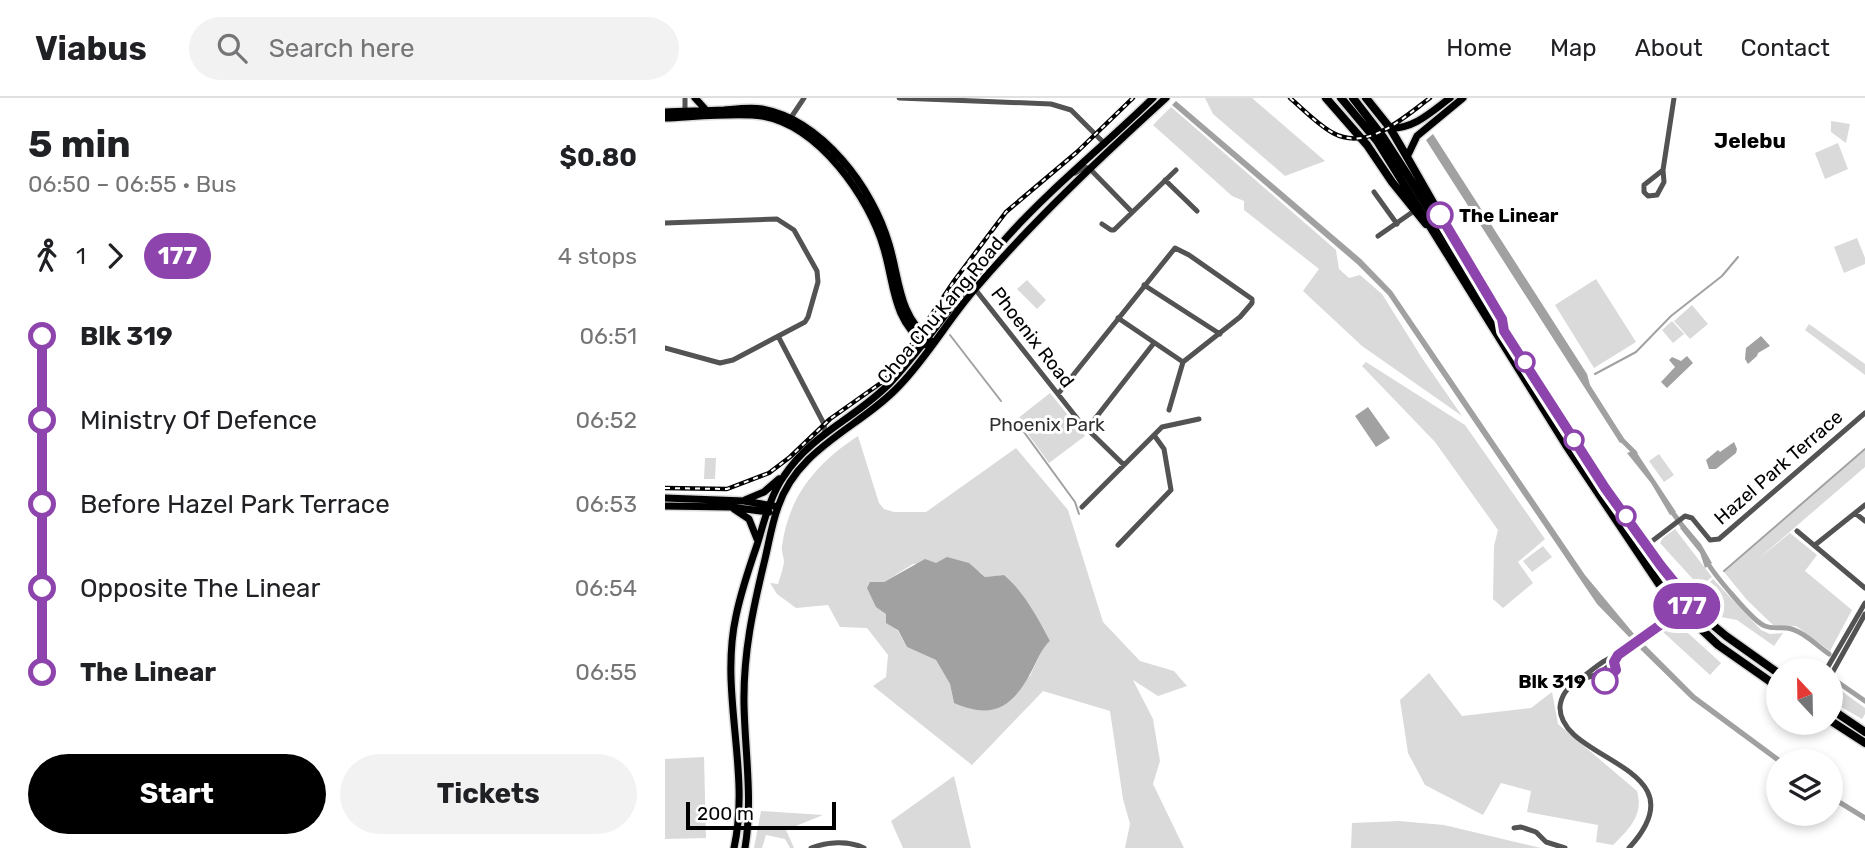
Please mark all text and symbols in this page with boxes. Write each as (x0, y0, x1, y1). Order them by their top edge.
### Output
search box (189, 17, 679, 80)
text: Viabus (35, 29, 147, 68)
icon: search (213, 29, 251, 67)
text: Search here (269, 33, 415, 64)
text: Home (1446, 34, 1512, 62)
text: Map (1550, 34, 1597, 62)
text: About (1635, 34, 1703, 62)
text: Contact (1741, 34, 1830, 62)
text: 5 min (28, 121, 131, 167)
district label: Jelebu (1714, 128, 1786, 153)
text: $0.80 (560, 142, 637, 173)
text: 06:50 – 06:55 · Bus (28, 170, 237, 198)
marker: The Linear (1427, 202, 1453, 228)
place label: The Linear (1459, 204, 1559, 227)
street label: Choa Chu Kang Road (872, 232, 1009, 389)
icon: walk (28, 237, 66, 275)
icon: forward (96, 237, 134, 275)
text: 1 (76, 242, 86, 270)
text: 177 (158, 242, 197, 270)
text: 4 stops (558, 242, 637, 270)
street label: Phoenix Road (986, 282, 1079, 392)
text: Blk 319 (80, 321, 173, 352)
text: 06:51 (579, 322, 637, 350)
unlabelled marker (1515, 352, 1535, 372)
text: Ministry Of Defence (80, 405, 317, 436)
street label: Hazel Park Terrace (1709, 405, 1847, 529)
text: 06:52 (575, 406, 637, 434)
park label: Phoenix Park (989, 413, 1105, 436)
unlabelled marker (1564, 430, 1584, 450)
text: Before Hazel Park Terrace (80, 489, 390, 520)
text: 06:53 (575, 490, 637, 518)
unlabelled marker (1616, 506, 1636, 526)
text: Opposite The Linear (80, 573, 320, 604)
text: 06:54 (575, 574, 637, 602)
line badge: 177 (1647, 583, 1727, 629)
text: 177 (1667, 592, 1707, 620)
text: The Linear (80, 657, 216, 688)
text: 06:55 (575, 658, 637, 686)
north arrow (1766, 658, 1843, 735)
map controls (1766, 658, 1843, 826)
marker: Blk 319 (1592, 668, 1618, 694)
place label: Blk 319 (1518, 670, 1586, 693)
button: layers (1766, 749, 1843, 826)
button: Start (28, 754, 326, 834)
button: Tickets (340, 754, 637, 834)
scale bar (686, 799, 837, 831)
text: 200 m (697, 802, 754, 825)

